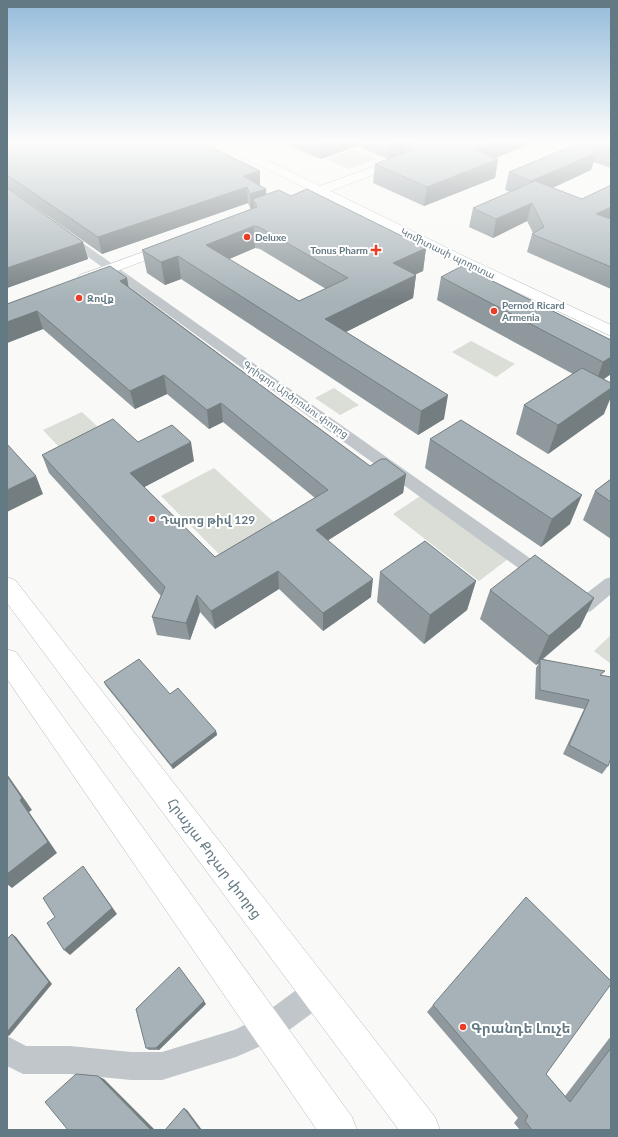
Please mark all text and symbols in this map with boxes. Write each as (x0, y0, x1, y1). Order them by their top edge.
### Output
street label: Կոմիտասի պողոտա (399, 225, 497, 281)
place label: Deluxe (255, 231, 287, 243)
marker: Deluxe (242, 232, 252, 242)
place label: Tonus Pharm (310, 244, 368, 256)
marker: Tonus Pharm (371, 245, 381, 255)
place label: Զովք (87, 292, 114, 304)
marker: Զովք (74, 293, 84, 303)
place label: Pernod Ricard Armenia (501, 299, 565, 323)
marker: Pernod Ricard Armenia (489, 306, 499, 316)
street label: Գրիգոր Արծրունու փողոց (241, 358, 351, 440)
place label: Դպրոց թիվ 129 (160, 512, 255, 527)
marker: Դպրոց թիվ 129 (147, 514, 157, 524)
street label: Հրաչյա Քոչար փողոց (164, 794, 266, 922)
place label: Գրանդե Լուչե (471, 1019, 571, 1036)
marker: Գրանդե Լուչե (458, 1022, 468, 1032)

